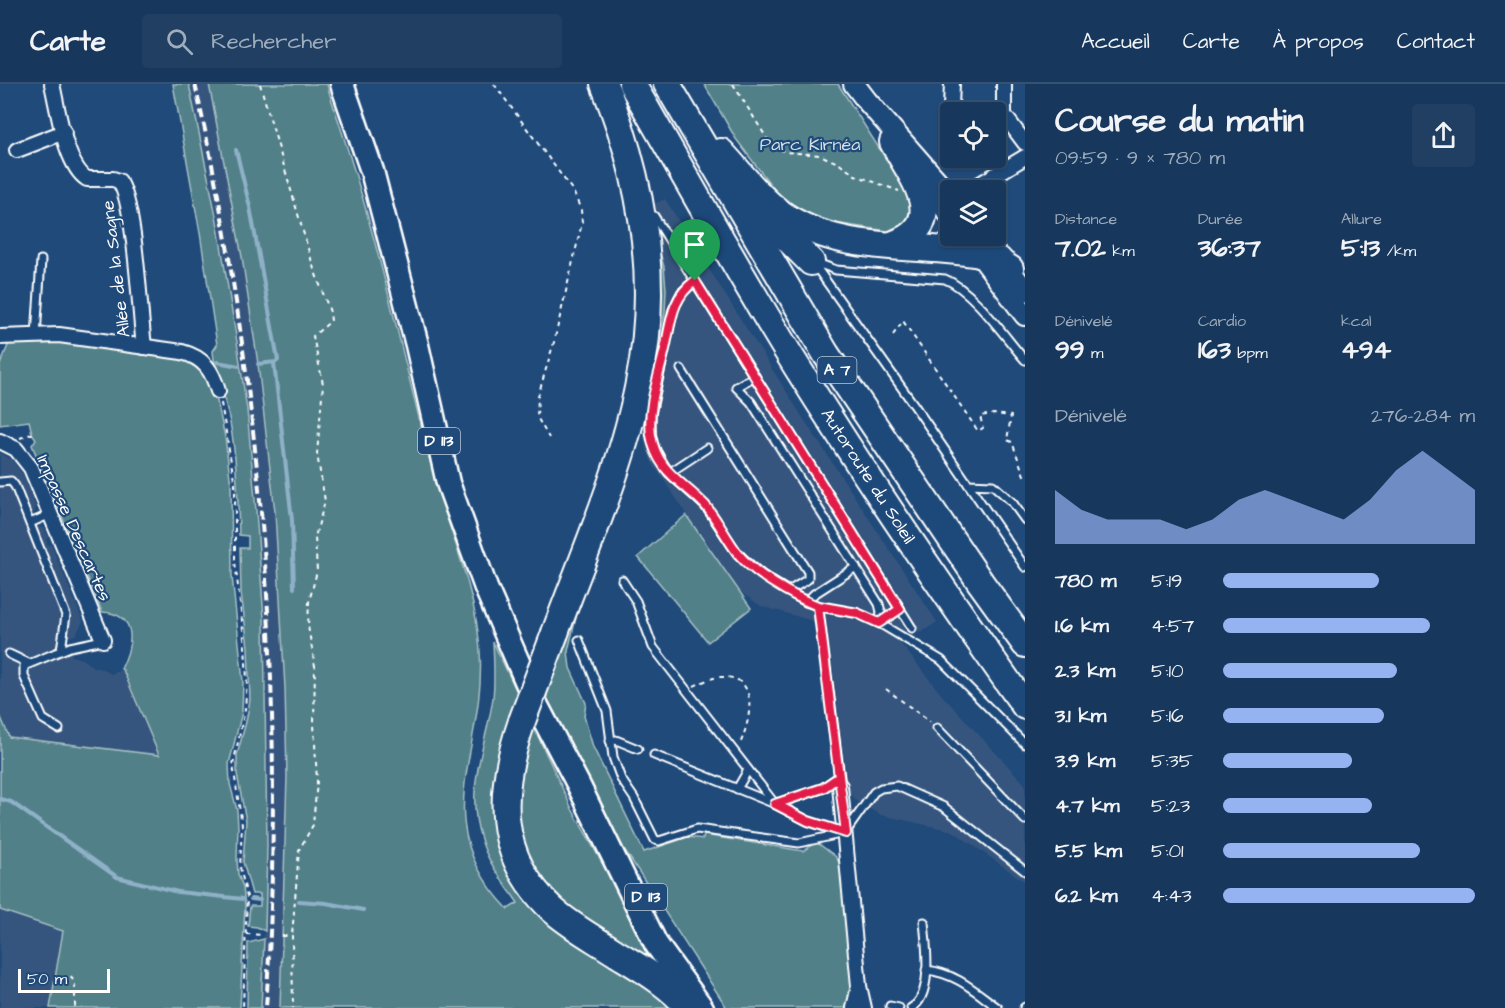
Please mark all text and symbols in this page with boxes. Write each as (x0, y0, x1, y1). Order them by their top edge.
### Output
search box (142, 14, 562, 68)
text: Carte (30, 22, 106, 61)
icon: search (163, 25, 196, 58)
text: Rechercher (211, 26, 336, 57)
text: Accueil (1081, 27, 1150, 56)
text: Carte (1183, 27, 1240, 56)
text: À propos (1273, 27, 1364, 56)
text: Contact (1397, 27, 1475, 56)
text: Course du matin (1055, 98, 1304, 144)
map controls (940, 102, 1006, 246)
button: locate (940, 102, 1006, 168)
button: share (1412, 104, 1475, 167)
park label: Parc Kirnéa (760, 132, 860, 157)
text: 09:59 · 9 × 780 m (1055, 144, 1225, 172)
button: layers (940, 180, 1006, 246)
street label: Allée de la Sagne (95, 199, 138, 339)
text: Distance (1055, 208, 1117, 230)
text: Durée (1198, 208, 1243, 230)
text: Allure (1341, 208, 1382, 230)
pin (669, 219, 720, 281)
icon: arrive (678, 228, 711, 261)
text: 7.02 (1055, 230, 1106, 266)
text: 36:37 (1198, 230, 1261, 266)
text: 5:13 (1341, 230, 1380, 266)
text: km (1106, 240, 1135, 262)
text: /km (1380, 240, 1416, 262)
text: Dénivelé (1055, 310, 1113, 332)
text: Cardio (1198, 310, 1246, 332)
text: kcal (1341, 310, 1372, 332)
text: 99 (1055, 332, 1085, 368)
text: 163 (1198, 332, 1231, 368)
text: 494 (1341, 332, 1391, 368)
text: m (1085, 342, 1103, 364)
text: bpm (1231, 342, 1268, 364)
road number: A 7 (818, 357, 856, 383)
text: Dénivelé (1055, 402, 1127, 430)
text: 276–284 m (1371, 402, 1475, 430)
street label: Autoroute du Soleil (815, 403, 921, 549)
road number: D 113 (418, 428, 460, 454)
street label: Impasse Descartes (30, 451, 118, 605)
text: 780 m (1055, 567, 1116, 595)
text: 5:19 (1151, 567, 1182, 595)
text: 1.6 km (1055, 612, 1109, 640)
text: 4:57 (1151, 612, 1194, 640)
text: 2.3 km (1055, 657, 1115, 685)
text: 5:10 (1151, 657, 1184, 685)
text: 3.1 km (1055, 702, 1106, 730)
text: 5:16 (1151, 702, 1184, 730)
text: 3.9 km (1055, 747, 1115, 775)
text: 5:35 (1151, 747, 1193, 775)
text: 4.7 km (1055, 792, 1120, 820)
text: 5:23 (1151, 792, 1190, 820)
text: 5.5 km (1055, 837, 1122, 865)
text: 5:01 (1151, 837, 1184, 865)
text: 6.2 km (1055, 882, 1118, 910)
text: 4:43 (1151, 882, 1192, 910)
road number: D 113 (625, 884, 667, 910)
scale bar (18, 966, 110, 994)
text: 50 m (27, 968, 67, 990)

